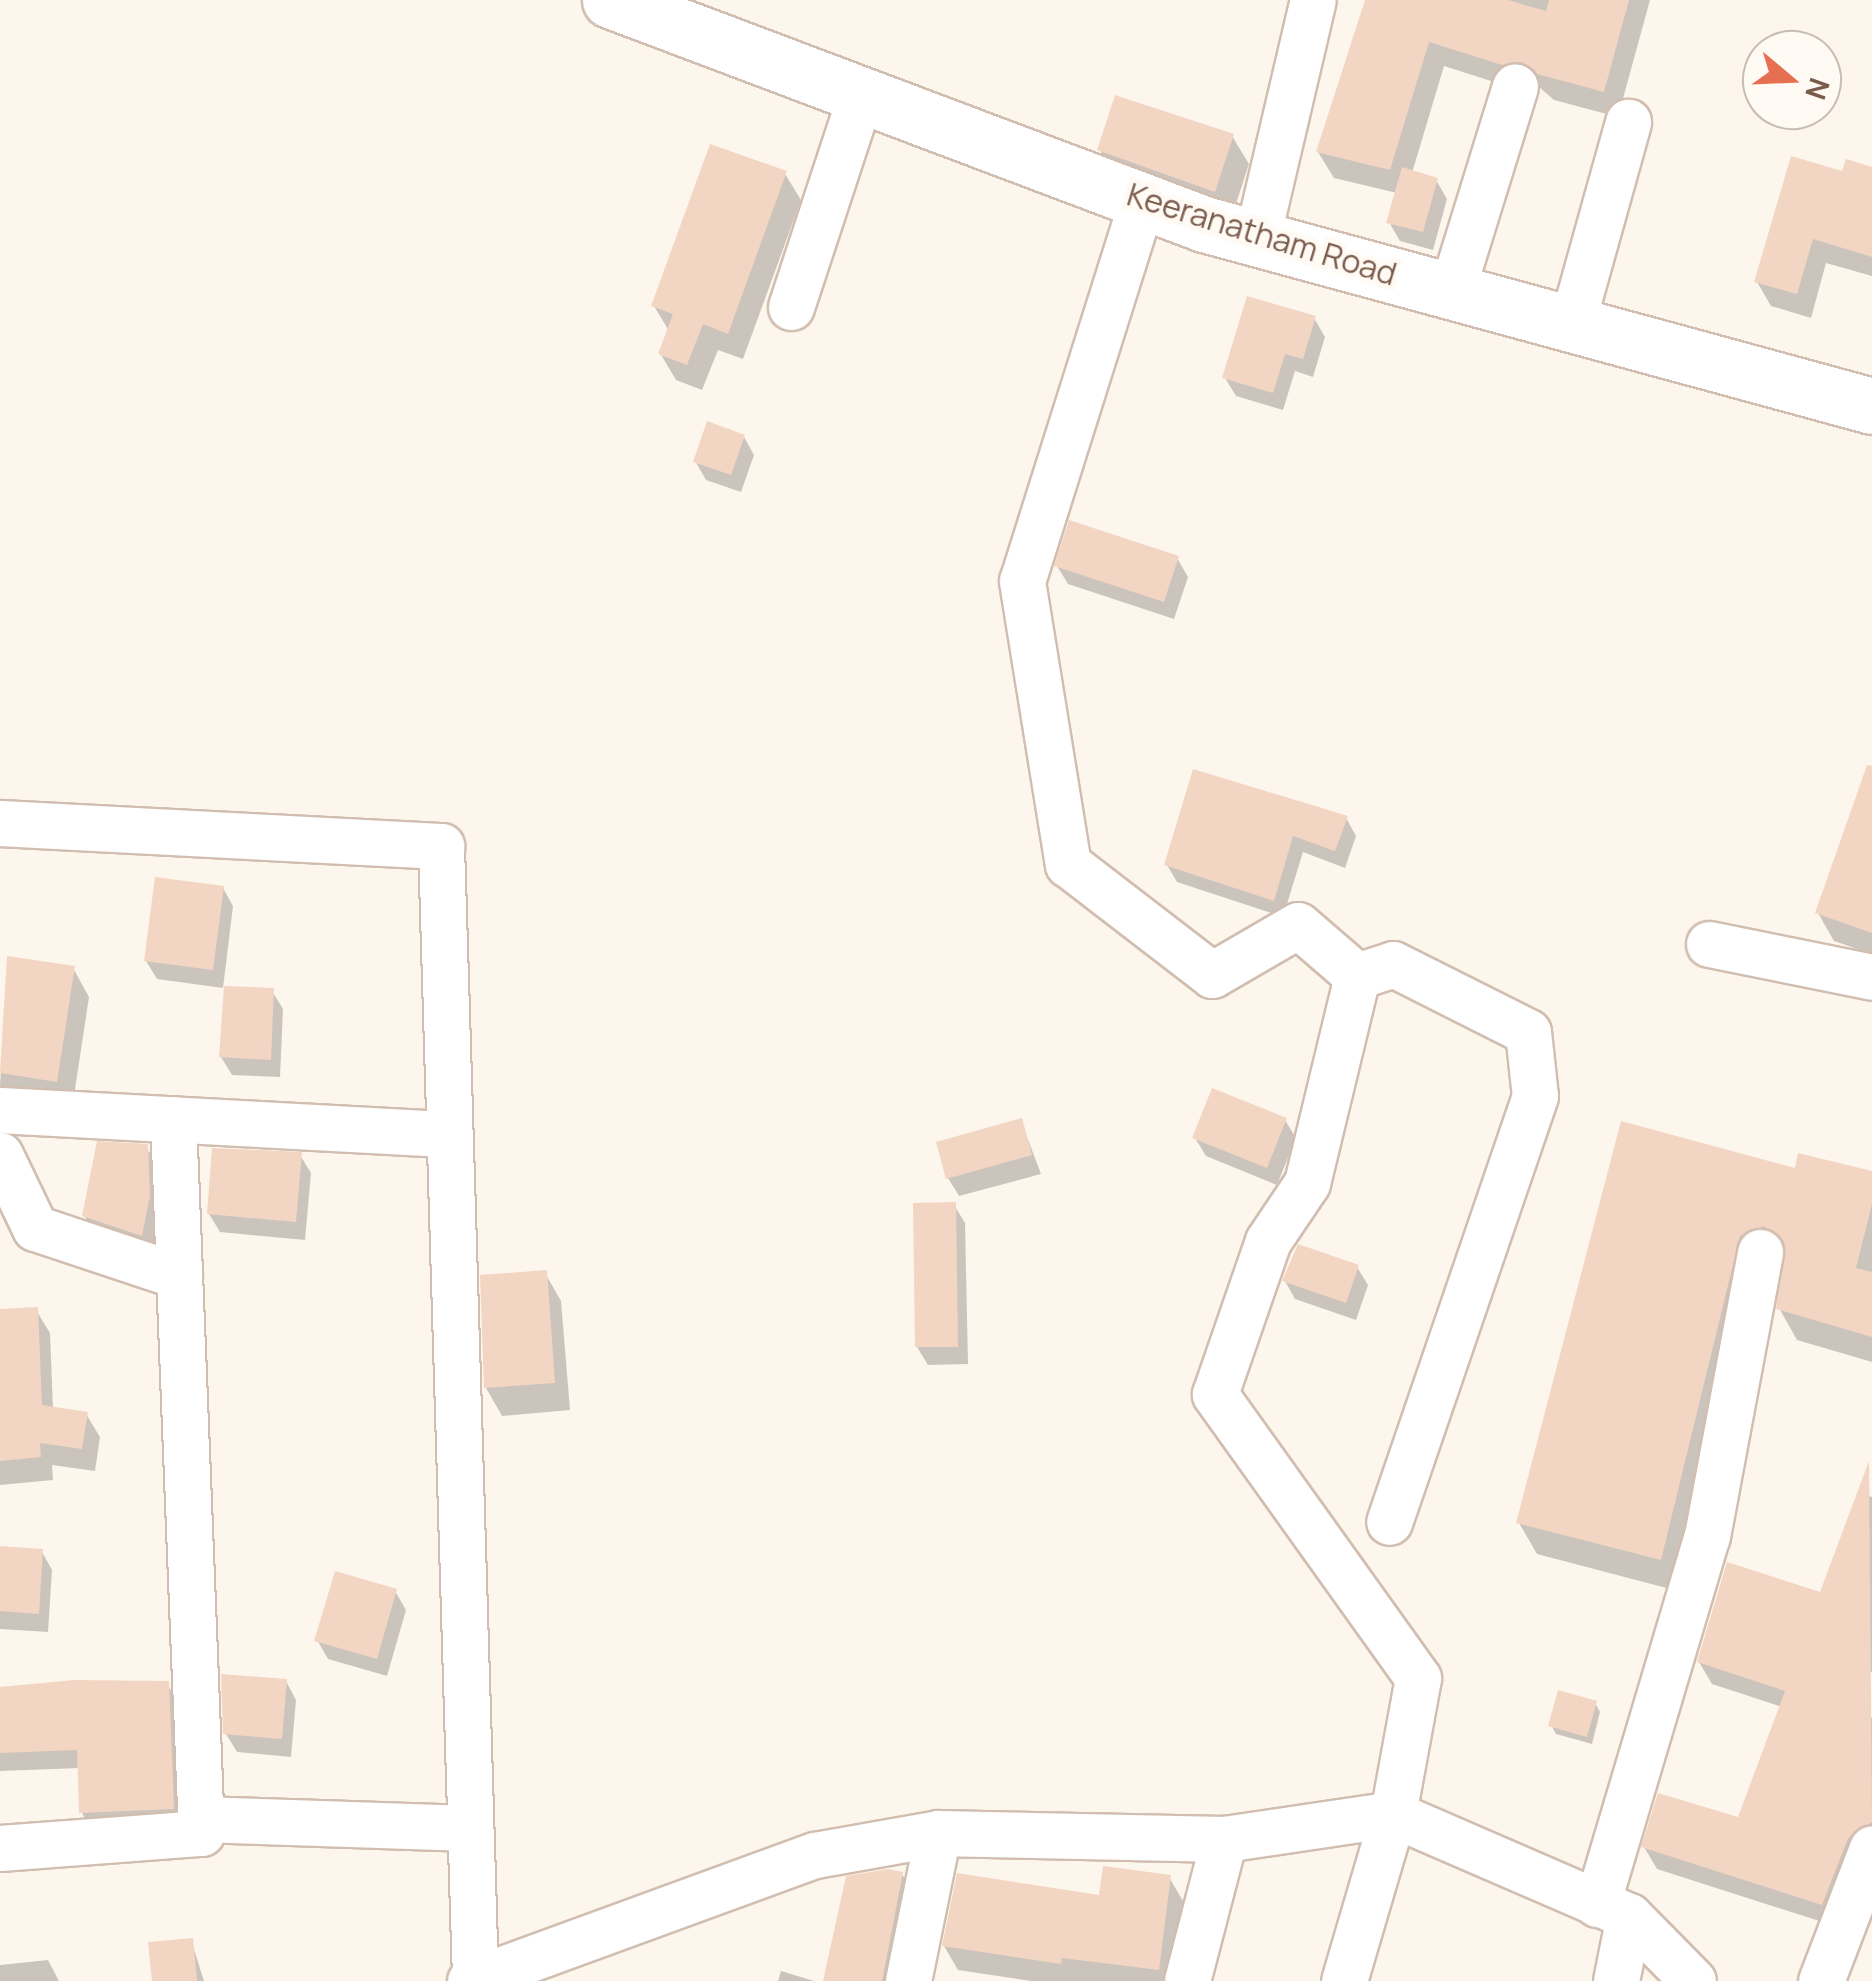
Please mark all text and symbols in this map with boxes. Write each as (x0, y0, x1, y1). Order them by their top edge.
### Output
north arrow (1742, 30, 1842, 130)
text: N (1797, 73, 1840, 105)
street label: Keeranatham Road (1123, 175, 1401, 293)

